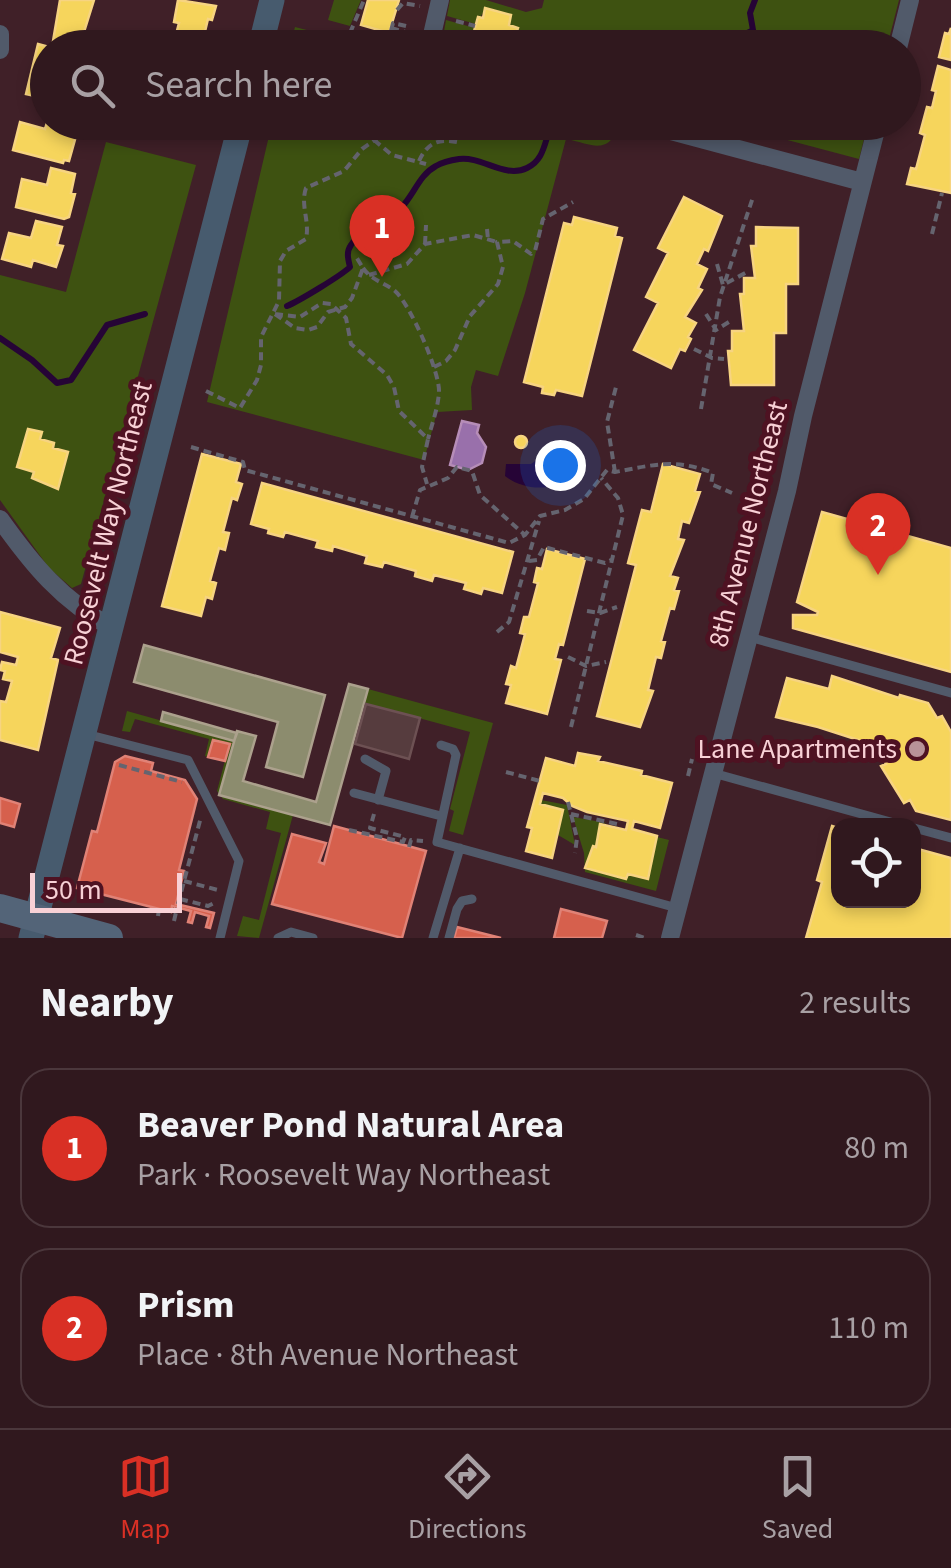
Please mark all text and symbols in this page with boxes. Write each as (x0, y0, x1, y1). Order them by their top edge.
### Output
search box (30, 30, 921, 140)
icon: search (65, 58, 120, 113)
text: Search here (145, 58, 332, 112)
pin: 1 (350, 194, 414, 277)
street label: Roosevelt Way Northeast (53, 376, 163, 669)
street label: 8th Avenue Northeast (698, 396, 798, 651)
your location (535, 440, 586, 491)
pin: 2 (846, 492, 910, 575)
place label: Lane Apartments (697, 729, 897, 769)
marker: Lane Apartments (906, 738, 928, 760)
map controls (831, 818, 921, 908)
button: locate (831, 818, 921, 908)
scale bar (30, 868, 182, 913)
text: 50 m (45, 870, 102, 910)
text: Nearby (40, 973, 174, 1033)
text: 2 results (799, 980, 911, 1026)
text: Beaver Pond Natural Area (137, 1098, 564, 1152)
text: 1 (66, 1125, 83, 1171)
text: 80 m (844, 1125, 909, 1171)
text: Park · Roosevelt Way Northeast (137, 1152, 550, 1198)
text: Prism (137, 1278, 235, 1332)
text: 2 (66, 1305, 83, 1351)
text: 110 m (828, 1305, 909, 1351)
text: Place · 8th Avenue Northeast (137, 1332, 518, 1378)
tab: Map (118, 1449, 173, 1549)
tab: Directions (408, 1449, 527, 1549)
tab: Saved (762, 1449, 833, 1549)

